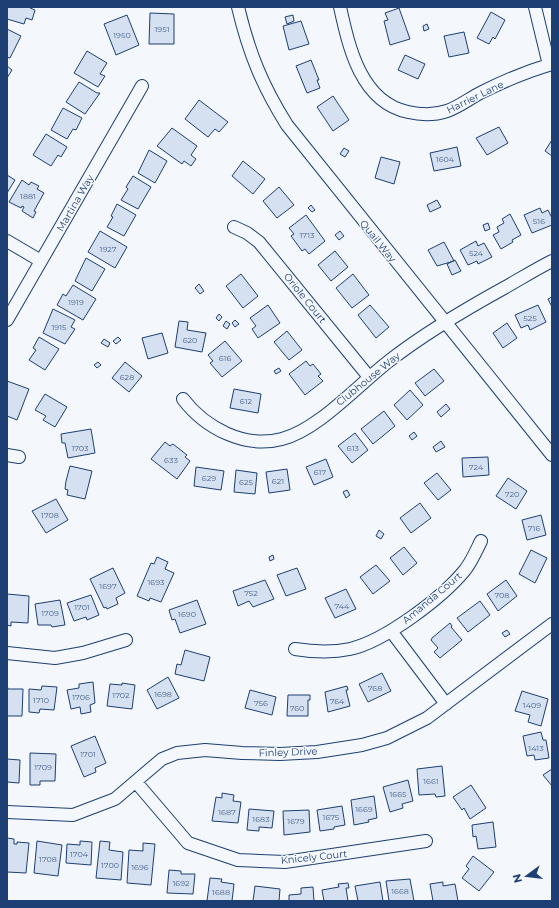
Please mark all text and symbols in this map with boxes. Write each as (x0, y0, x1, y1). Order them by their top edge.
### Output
house number: 1951 (154, 24, 170, 34)
house number: 1950 (113, 30, 131, 40)
street label: Harrier Lane (444, 78, 506, 116)
house number: 1604 (436, 154, 455, 164)
street label: Martina Way (54, 172, 97, 234)
house number: 1881 (20, 191, 36, 201)
house number: 516 (533, 216, 545, 226)
street label: Quail Way (357, 217, 399, 265)
house number: 1713 (299, 230, 315, 240)
house number: 1927 (100, 244, 117, 254)
house number: 524 (469, 248, 484, 258)
street label: Oriole Court (281, 270, 329, 326)
house number: 1919 (68, 297, 84, 307)
house number: 525 (523, 313, 537, 323)
house number: 1915 (51, 322, 67, 332)
house number: 620 (183, 335, 197, 345)
street label: Clubhouse Way (333, 349, 403, 409)
house number: 616 (219, 353, 231, 363)
house number: 628 (120, 372, 134, 382)
house number: 612 (240, 396, 253, 406)
house number: 1703 (71, 443, 89, 453)
house number: 613 (347, 443, 360, 453)
house number: 633 (164, 455, 178, 465)
house number: 724 (469, 462, 484, 472)
house number: 617 (314, 467, 327, 477)
house number: 629 (202, 473, 216, 483)
house number: 621 (272, 476, 284, 486)
house number: 625 (239, 477, 253, 487)
house number: 720 (505, 489, 519, 499)
house number: 1708 (41, 510, 59, 520)
house number: 716 (528, 523, 540, 533)
street label: Amanda Court (400, 569, 464, 627)
house number: 1693 (147, 577, 165, 587)
house number: 1697 (99, 581, 117, 591)
house number: 752 (244, 588, 258, 598)
house number: 708 (495, 590, 509, 600)
house number: 744 (335, 601, 350, 611)
house number: 1701 (74, 602, 90, 612)
house number: 1709 (41, 608, 59, 618)
house number: 1690 (178, 609, 196, 619)
house number: 768 (368, 683, 382, 693)
house number: 1698 (154, 689, 172, 699)
house number: 1702 (112, 690, 130, 700)
house number: 1706 (72, 692, 90, 702)
house number: 1710 (33, 695, 49, 705)
house number: 764 (330, 696, 345, 706)
house number: 756 (254, 698, 268, 708)
house number: 1409 (523, 700, 541, 710)
house number: 760 (290, 703, 304, 713)
house number: 1413 (528, 743, 544, 753)
street label: Finley Drive (258, 744, 318, 760)
house number: 1701 (80, 749, 96, 759)
house number: 1709 (34, 762, 52, 772)
house number: 1661 (423, 776, 439, 786)
house number: 1665 (389, 789, 407, 799)
house number: 1669 (355, 804, 373, 814)
house number: 1687 (218, 807, 236, 817)
house number: 1675 (323, 812, 340, 822)
house number: 1683 (252, 814, 270, 824)
house number: 1679 (287, 816, 305, 826)
street label: Knicely Court (280, 847, 348, 867)
house number: 1704 (70, 849, 89, 859)
house number: 1708 (39, 854, 57, 864)
north arrow (507, 856, 547, 896)
house number: 1700 (101, 860, 119, 870)
house number: 1696 (131, 862, 149, 872)
text: N (509, 872, 525, 885)
house number: 1692 (172, 878, 190, 888)
house number: 1668 (391, 886, 409, 896)
house number: 1688 (212, 887, 230, 897)

